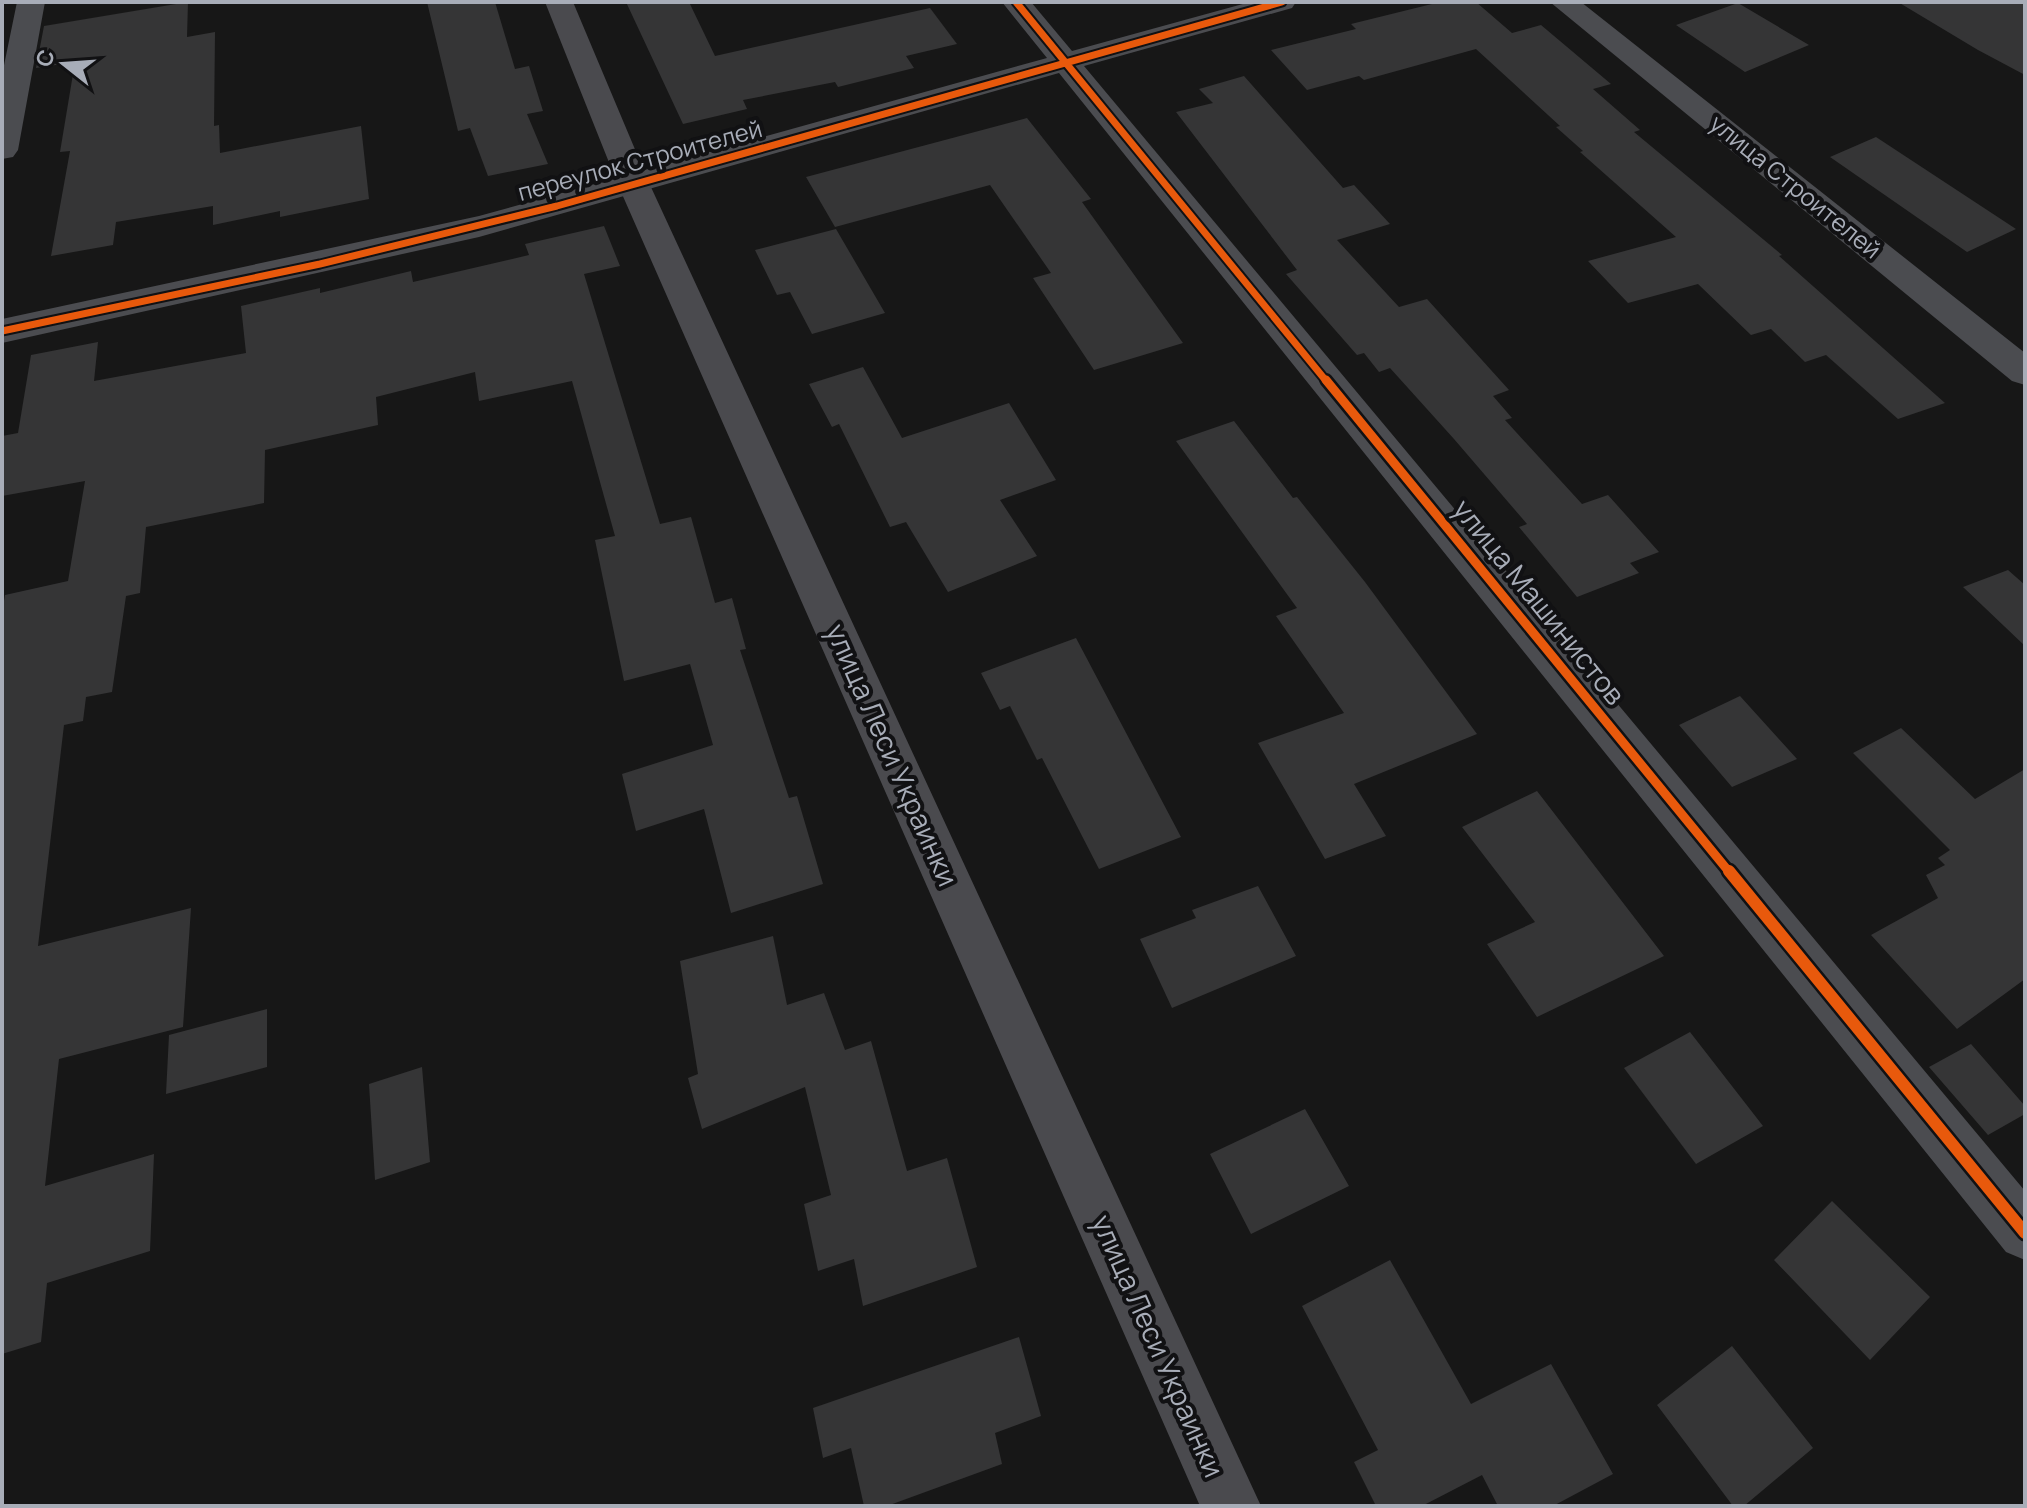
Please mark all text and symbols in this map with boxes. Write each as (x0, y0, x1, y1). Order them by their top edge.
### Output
north arrow (24, 24, 104, 104)
text: С (28, 46, 62, 70)
street label: улица Строителей (1703, 106, 1889, 265)
street label: переулок Строителей (514, 111, 765, 208)
street label: улица Машинистов (1445, 491, 1634, 712)
street label: улица Леси Украинки (818, 617, 968, 892)
street label: улица Леси Украинки (1084, 1208, 1234, 1483)

